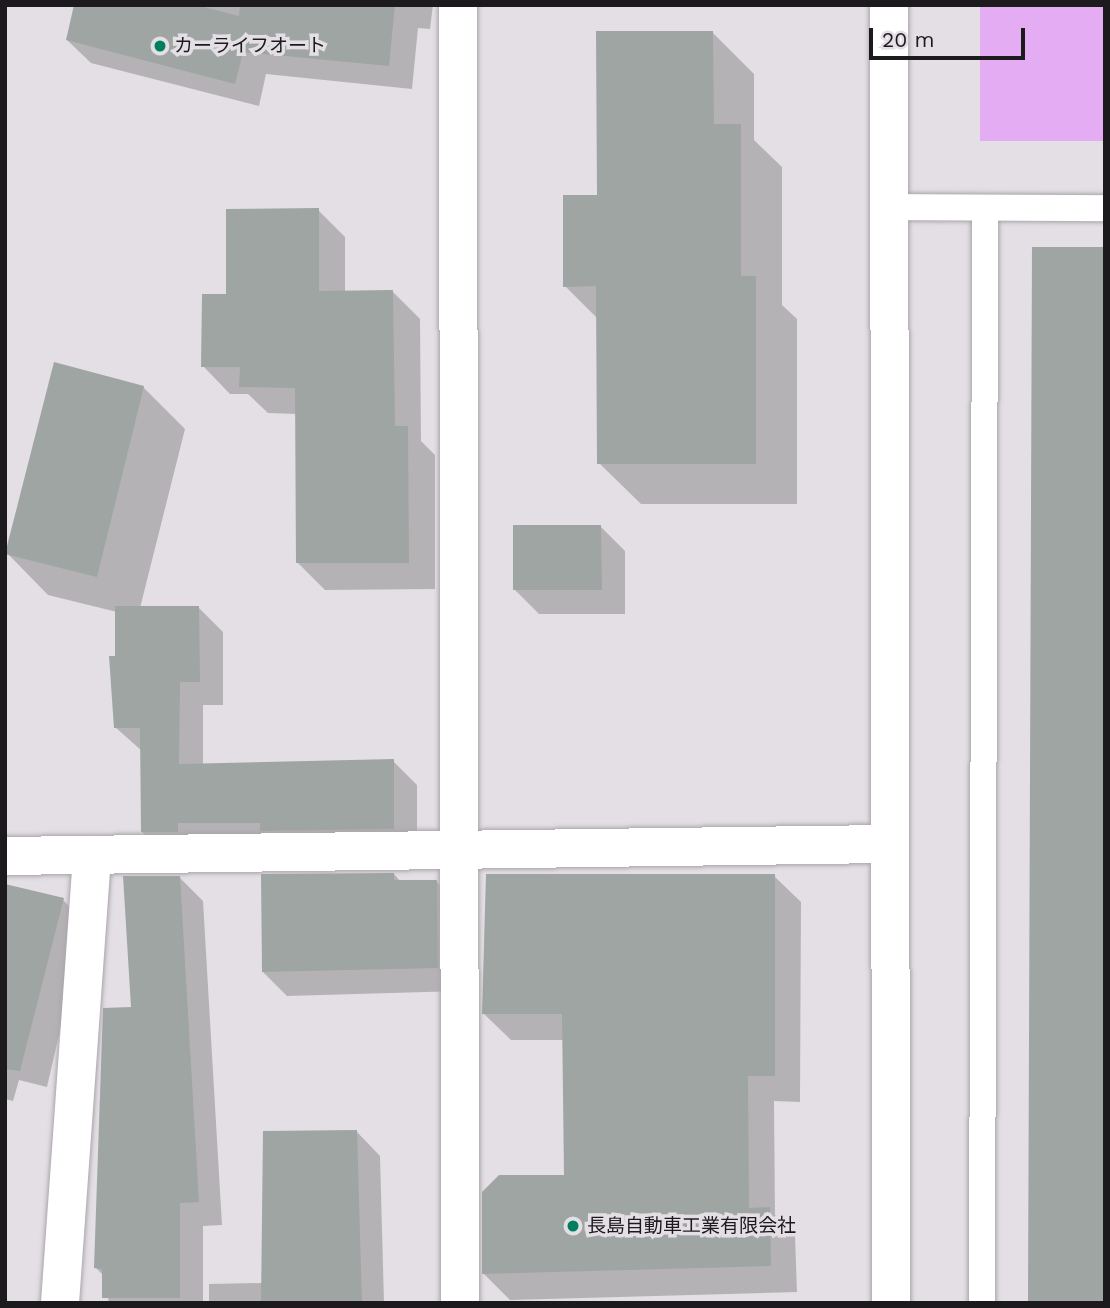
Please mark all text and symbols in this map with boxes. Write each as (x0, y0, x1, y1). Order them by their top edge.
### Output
scale bar (872, 14, 1028, 58)
text: 20 m (882, 27, 934, 52)
place label: カーライフオート (174, 35, 326, 57)
marker: カーライフオート (152, 38, 168, 54)
place label: 長島自動車工業有限会社 (587, 1215, 796, 1237)
marker: 長島自動車工業有限会社 (565, 1218, 581, 1234)

